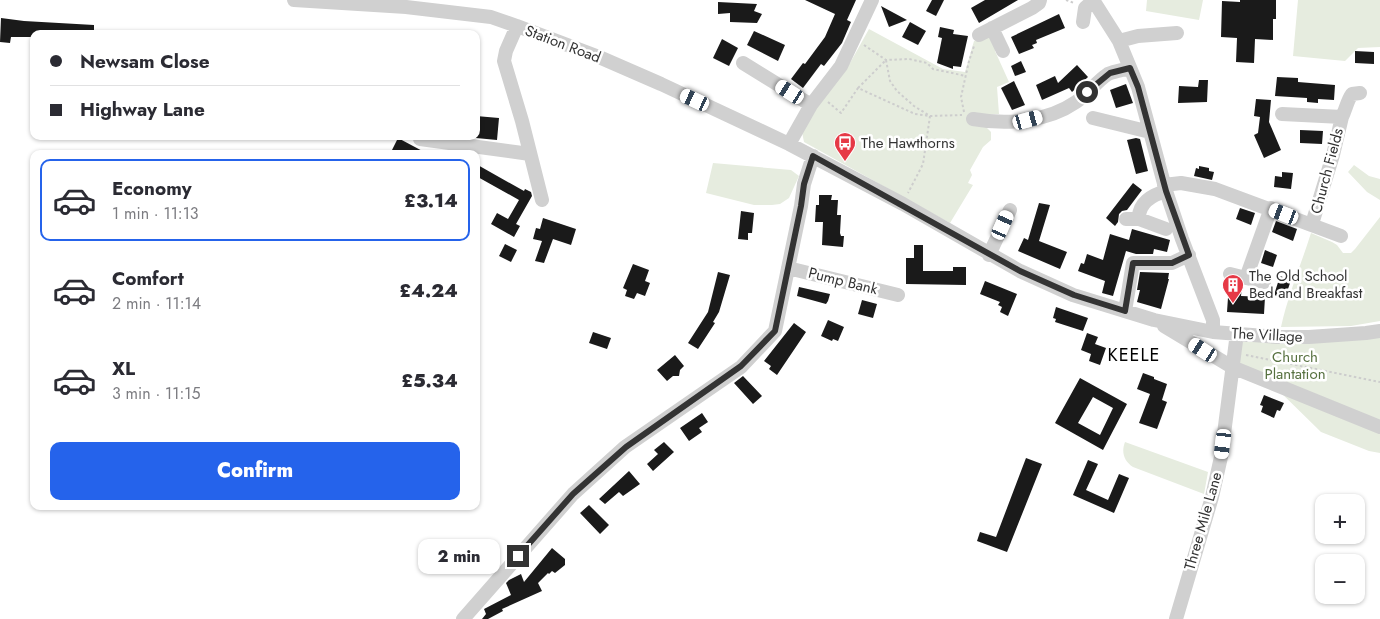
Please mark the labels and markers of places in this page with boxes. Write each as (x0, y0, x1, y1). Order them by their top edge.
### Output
bus stop icon: The Hawthorns (833, 131, 857, 162)
place label: The Hawthorns (861, 132, 955, 154)
place label: The Old School Bed and Breakfast (1249, 265, 1363, 304)
building icon: The Old School Bed and Breakfast (1221, 273, 1245, 304)

